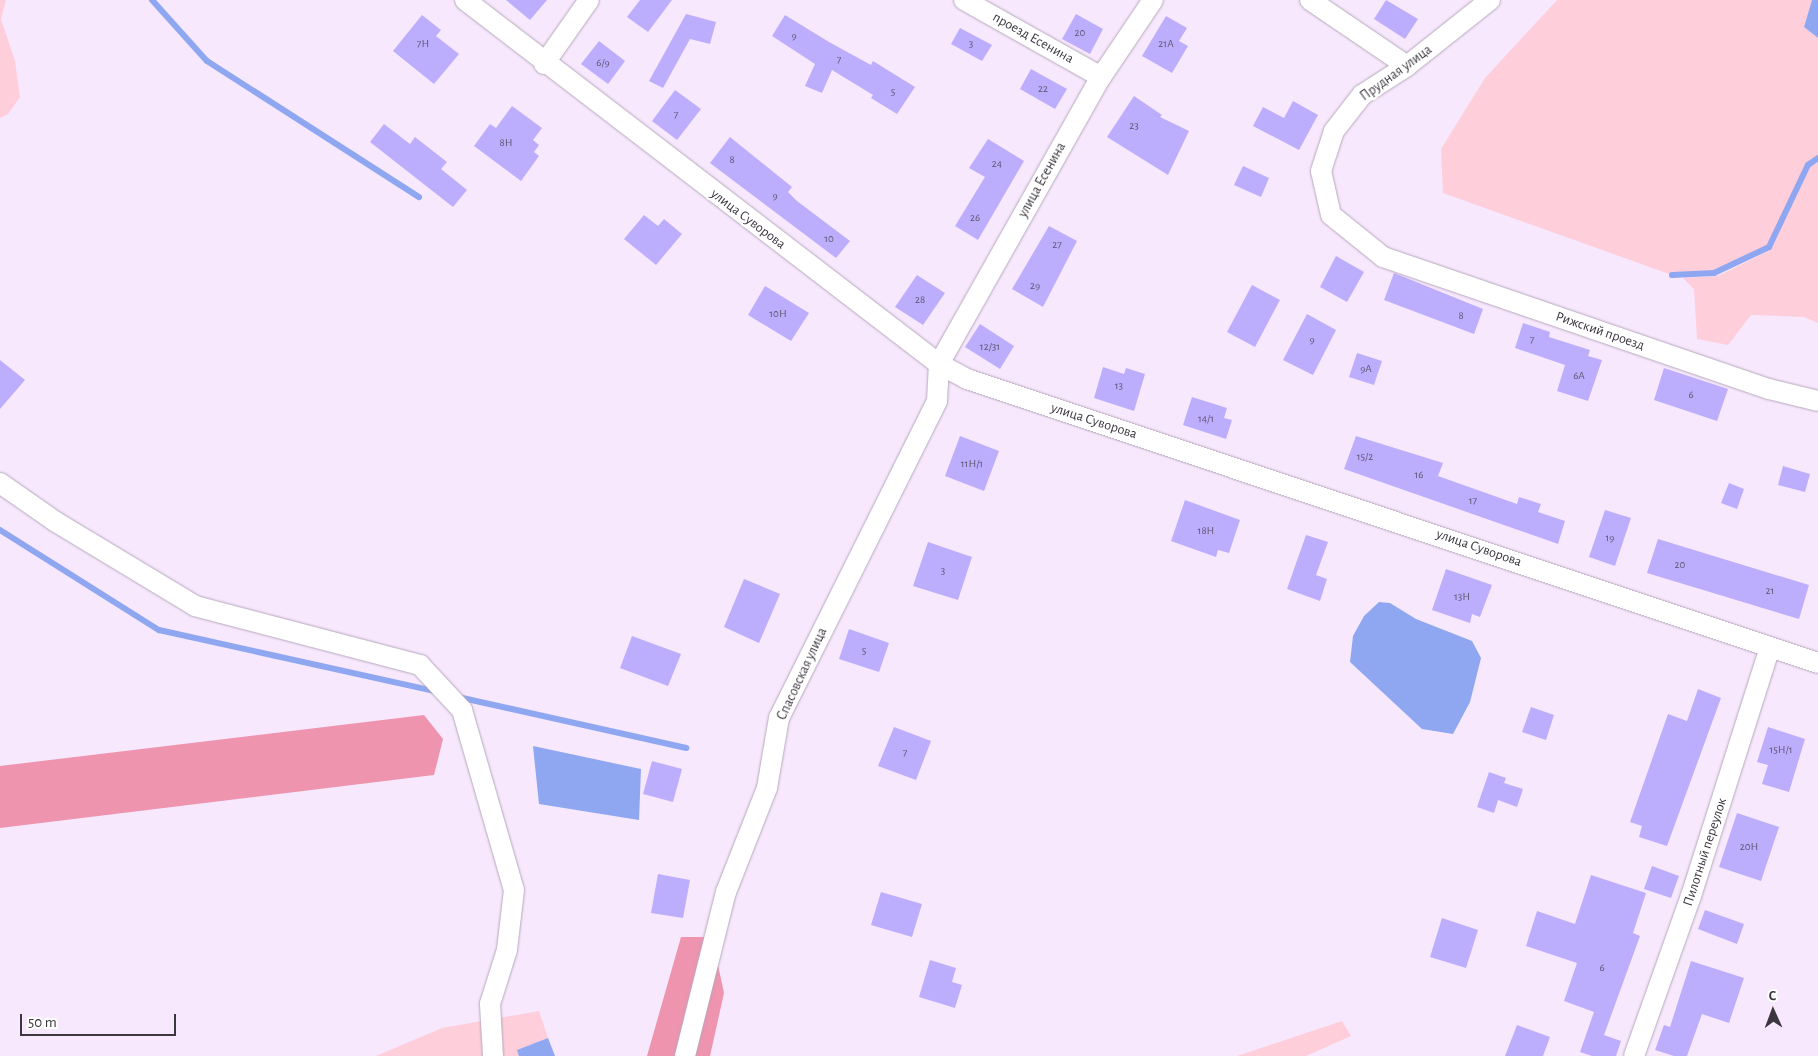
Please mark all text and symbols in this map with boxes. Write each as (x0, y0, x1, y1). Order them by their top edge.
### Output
street label: проезд Есенина (989, 9, 1077, 67)
house number: 20 (1075, 26, 1085, 40)
house number: 9 (791, 29, 797, 43)
house number: 7Н (417, 37, 429, 51)
house number: 3 (969, 37, 973, 51)
house number: 21А (1158, 37, 1174, 51)
street label: Прудная улица (1357, 41, 1435, 105)
house number: 7 (837, 53, 841, 67)
house number: 6/9 (596, 56, 610, 70)
house number: 22 (1038, 82, 1048, 96)
house number: 5 (891, 85, 895, 99)
house number: 7 (674, 108, 678, 122)
house number: 23 (1129, 119, 1139, 133)
house number: 8Н (499, 136, 513, 150)
street label: улица Есенина (1014, 140, 1070, 220)
house number: 8 (729, 153, 735, 167)
house number: 24 (992, 157, 1002, 171)
street label: улица Суворова (707, 185, 789, 253)
house number: 9 (772, 189, 778, 203)
house number: 26 (970, 211, 980, 225)
house number: 10 (824, 232, 834, 246)
house number: 27 (1052, 238, 1062, 252)
house number: 29 (1030, 279, 1040, 293)
house number: 28 (915, 293, 925, 307)
house number: 10Н (769, 307, 787, 321)
street label: Рижский проезд (1553, 308, 1647, 354)
house number: 8 (1458, 309, 1464, 323)
house number: 9 (1309, 333, 1315, 347)
house number: 7 (1530, 333, 1534, 347)
house number: 12/31 (980, 340, 1000, 354)
house number: 9А (1360, 362, 1372, 376)
house number: 6А (1573, 369, 1585, 383)
house number: 13 (1115, 379, 1123, 393)
house number: 6 (1688, 388, 1694, 402)
street label: улица Суворова (1049, 399, 1139, 443)
house number: 14/1 (1198, 412, 1214, 426)
house number: 15/2 (1357, 450, 1373, 464)
house number: 11Н/1 (961, 457, 983, 471)
house number: 16 (1415, 468, 1423, 482)
house number: 17 (1469, 494, 1477, 508)
house number: 18Н (1198, 524, 1214, 538)
street label: улица Суворова (1434, 526, 1524, 570)
house number: 19 (1606, 531, 1614, 545)
house number: 20 (1675, 558, 1685, 572)
house number: 3 (941, 564, 945, 578)
house number: 21 (1766, 584, 1774, 598)
house number: 13H (1454, 590, 1470, 604)
street label: Спасовская улица (773, 625, 831, 723)
house number: 5 (862, 644, 866, 658)
house number: 15Н/1 (1769, 743, 1793, 757)
house number: 7 (903, 746, 907, 760)
street label: Пилотный переулок (1680, 796, 1730, 908)
house number: 20Н (1740, 840, 1758, 854)
house number: 6 (1599, 961, 1605, 975)
north arrow (1748, 986, 1798, 1036)
text: С (1768, 989, 1777, 1003)
scale bar (22, 1004, 179, 1036)
text: 50 m (28, 1015, 57, 1030)

